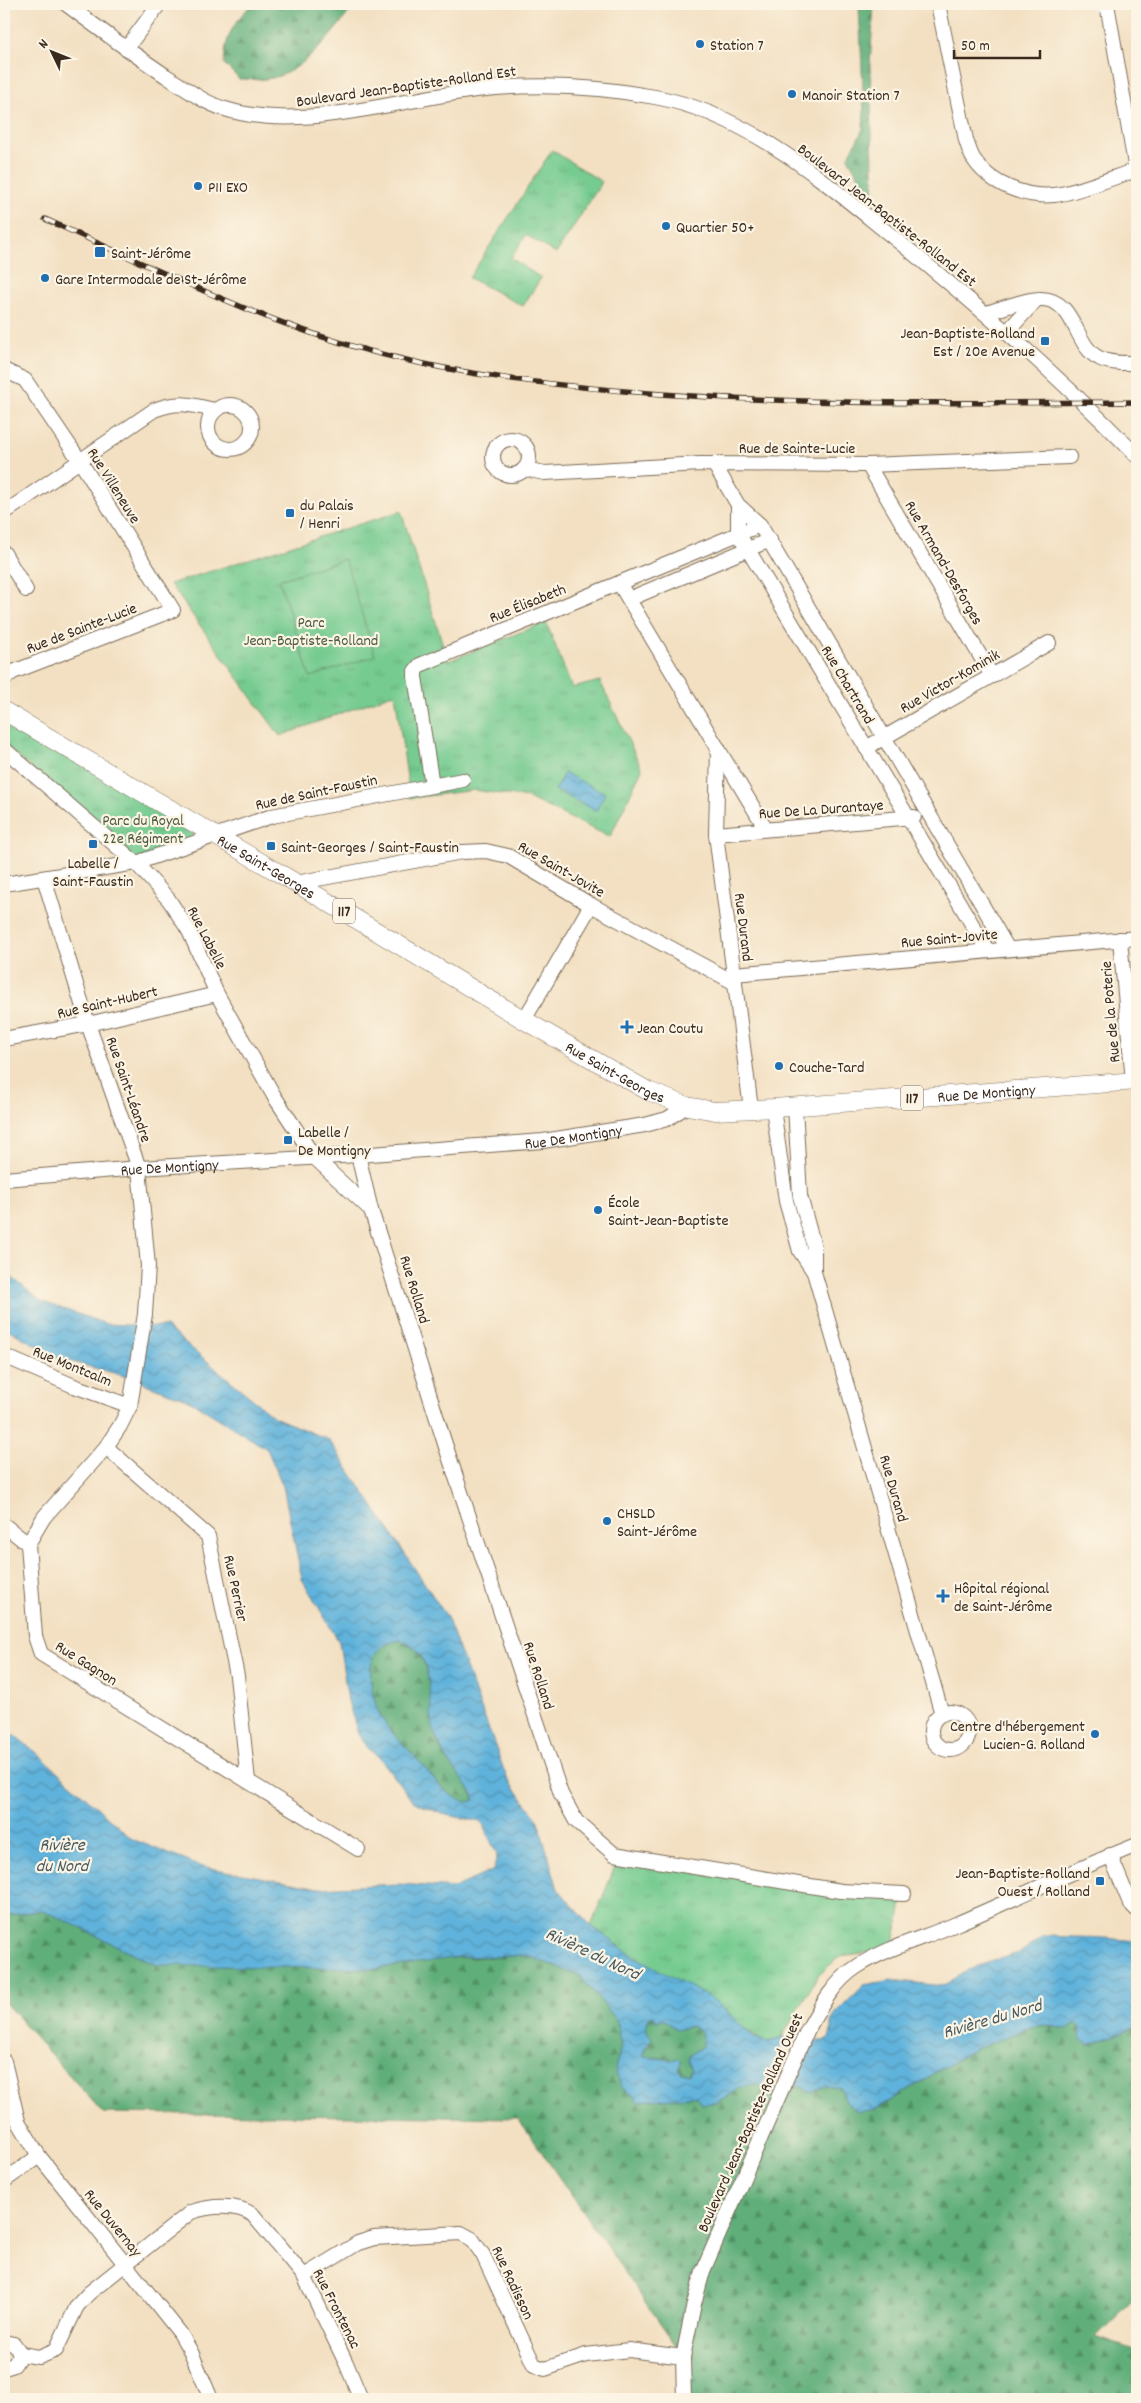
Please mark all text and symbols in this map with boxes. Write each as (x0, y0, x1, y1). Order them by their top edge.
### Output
north arrow (28, 28, 78, 78)
scale bar (954, 28, 1040, 60)
text: N (34, 35, 54, 54)
place label: Station 7 (710, 35, 764, 58)
text: 50 m (961, 36, 990, 58)
marker: Station 7 (694, 38, 706, 50)
street label: Boulevard Jean-Baptiste-Rolland Est (295, 61, 518, 114)
place label: Manoir Station 7 (802, 85, 900, 108)
marker: Manoir Station 7 (786, 88, 798, 100)
street label: Boulevard Jean-Baptiste-Rolland Est (792, 139, 981, 293)
place label: P11 EXO (208, 177, 248, 200)
marker: P11 EXO (192, 180, 204, 192)
place label: Quartier 50+ (676, 217, 754, 240)
marker: Quartier 50+ (660, 220, 672, 232)
place label: Saint-Jérôme (111, 243, 191, 266)
marker: Saint-Jérôme (93, 245, 107, 259)
place label: Gare Intermodale de St-Jérôme (55, 269, 247, 292)
marker: Gare Intermodale de St-Jérôme (39, 272, 51, 284)
place label: Jean-Baptiste-Rolland Est / 20e Avenue (900, 323, 1035, 364)
marker: Jean-Baptiste-Rolland Est / 20e Avenue (1039, 335, 1051, 347)
street label: Rue de Sainte-Lucie (739, 438, 855, 461)
street label: Rue Villeneuve (80, 444, 145, 529)
place label: du Palais / Henri (300, 495, 354, 536)
street label: Rue Armand-Desforges (898, 497, 988, 630)
marker: du Palais / Henri (284, 507, 296, 519)
street label: Rue Élisabeth (486, 579, 570, 630)
street label: Rue de Sainte-Lucie (23, 598, 141, 661)
park label: Parc Jean-Baptiste-Rolland (244, 612, 378, 653)
street label: Rue Chartrand (814, 642, 879, 729)
street label: Rue Victor-Kominik (896, 644, 1005, 720)
street label: Rue de Saint-Faustin (253, 769, 380, 818)
street label: Rue De La Durantaye (758, 795, 884, 826)
park label: Parc du Royal 22e Régiment (102, 810, 184, 851)
street label: Rue Saint-Georges (212, 830, 319, 906)
street label: Rue Saint-Jovite (513, 836, 609, 904)
place label: Saint-Georges / Saint-Faustin (281, 837, 459, 860)
marker: Labelle / Saint-Faustin (87, 838, 99, 850)
marker: Saint-Georges / Saint-Faustin (265, 840, 277, 852)
place label: Labelle / Saint-Faustin (53, 853, 133, 894)
street label: Rue Durand (727, 892, 758, 963)
road number: 117 (333, 898, 355, 924)
street label: Rue Labelle (180, 903, 231, 974)
street label: Rue Saint-Jovite (900, 924, 999, 955)
street label: Rue de la Poterie (1096, 960, 1127, 1063)
street label: Rue Saint-Hubert (55, 981, 160, 1026)
place label: Jean Coutu (637, 1018, 703, 1041)
marker: Jean Coutu (621, 1021, 633, 1033)
street label: Rue Saint-Léandre (99, 1034, 156, 1146)
street label: Rue Saint-Georges (560, 1037, 668, 1110)
place label: Couche-Tard (789, 1057, 865, 1080)
marker: Couche-Tard (773, 1060, 785, 1072)
street label: Rue De Montigny (937, 1080, 1037, 1110)
road number: 117 (901, 1086, 923, 1110)
street label: Rue De Montigny (524, 1120, 624, 1156)
place label: Labelle / De Montigny (298, 1122, 371, 1163)
marker: Labelle / De Montigny (282, 1134, 294, 1146)
street label: Rue De Montigny (120, 1154, 220, 1183)
place label: École Saint-Jean-Baptiste (608, 1192, 728, 1233)
marker: École Saint-Jean-Baptiste (592, 1204, 604, 1216)
street label: Rue Rolland (392, 1253, 435, 1327)
street label: Rue Montcalm (29, 1341, 115, 1394)
street label: Rue Durand (872, 1452, 913, 1525)
place label: CHSLD Saint-Jérôme (617, 1503, 697, 1544)
marker: CHSLD Saint-Jérôme (601, 1515, 613, 1527)
street label: Rue Perrier (216, 1553, 253, 1624)
place label: Hôpital régional de Saint-Jérôme (954, 1578, 1052, 1619)
marker: Hôpital régional de Saint-Jérôme (936, 1589, 950, 1603)
street label: Rue Gagnon (50, 1636, 121, 1692)
street label: Rue Rolland (516, 1639, 559, 1713)
place label: Centre d'hébergement Lucien-G. Rolland (950, 1716, 1085, 1757)
marker: Centre d'hébergement Lucien-G. Rolland (1089, 1728, 1101, 1740)
water label: Rivière du Nord (36, 1834, 91, 1880)
place label: Jean-Baptiste-Rolland Ouest / Rolland (955, 1863, 1090, 1904)
marker: Jean-Baptiste-Rolland Ouest / Rolland (1094, 1875, 1106, 1887)
water label: Rivière du Nord (541, 1922, 646, 1989)
water label: Rivière du Nord (940, 1994, 1047, 2046)
street label: Boulevard Jean-Baptiste-Rolland Ouest (692, 2010, 810, 2236)
street label: Rue Duvernay (77, 2185, 147, 2263)
street label: Rue Radisson (485, 2242, 539, 2324)
street label: Rue Frontenac (306, 2265, 366, 2353)

